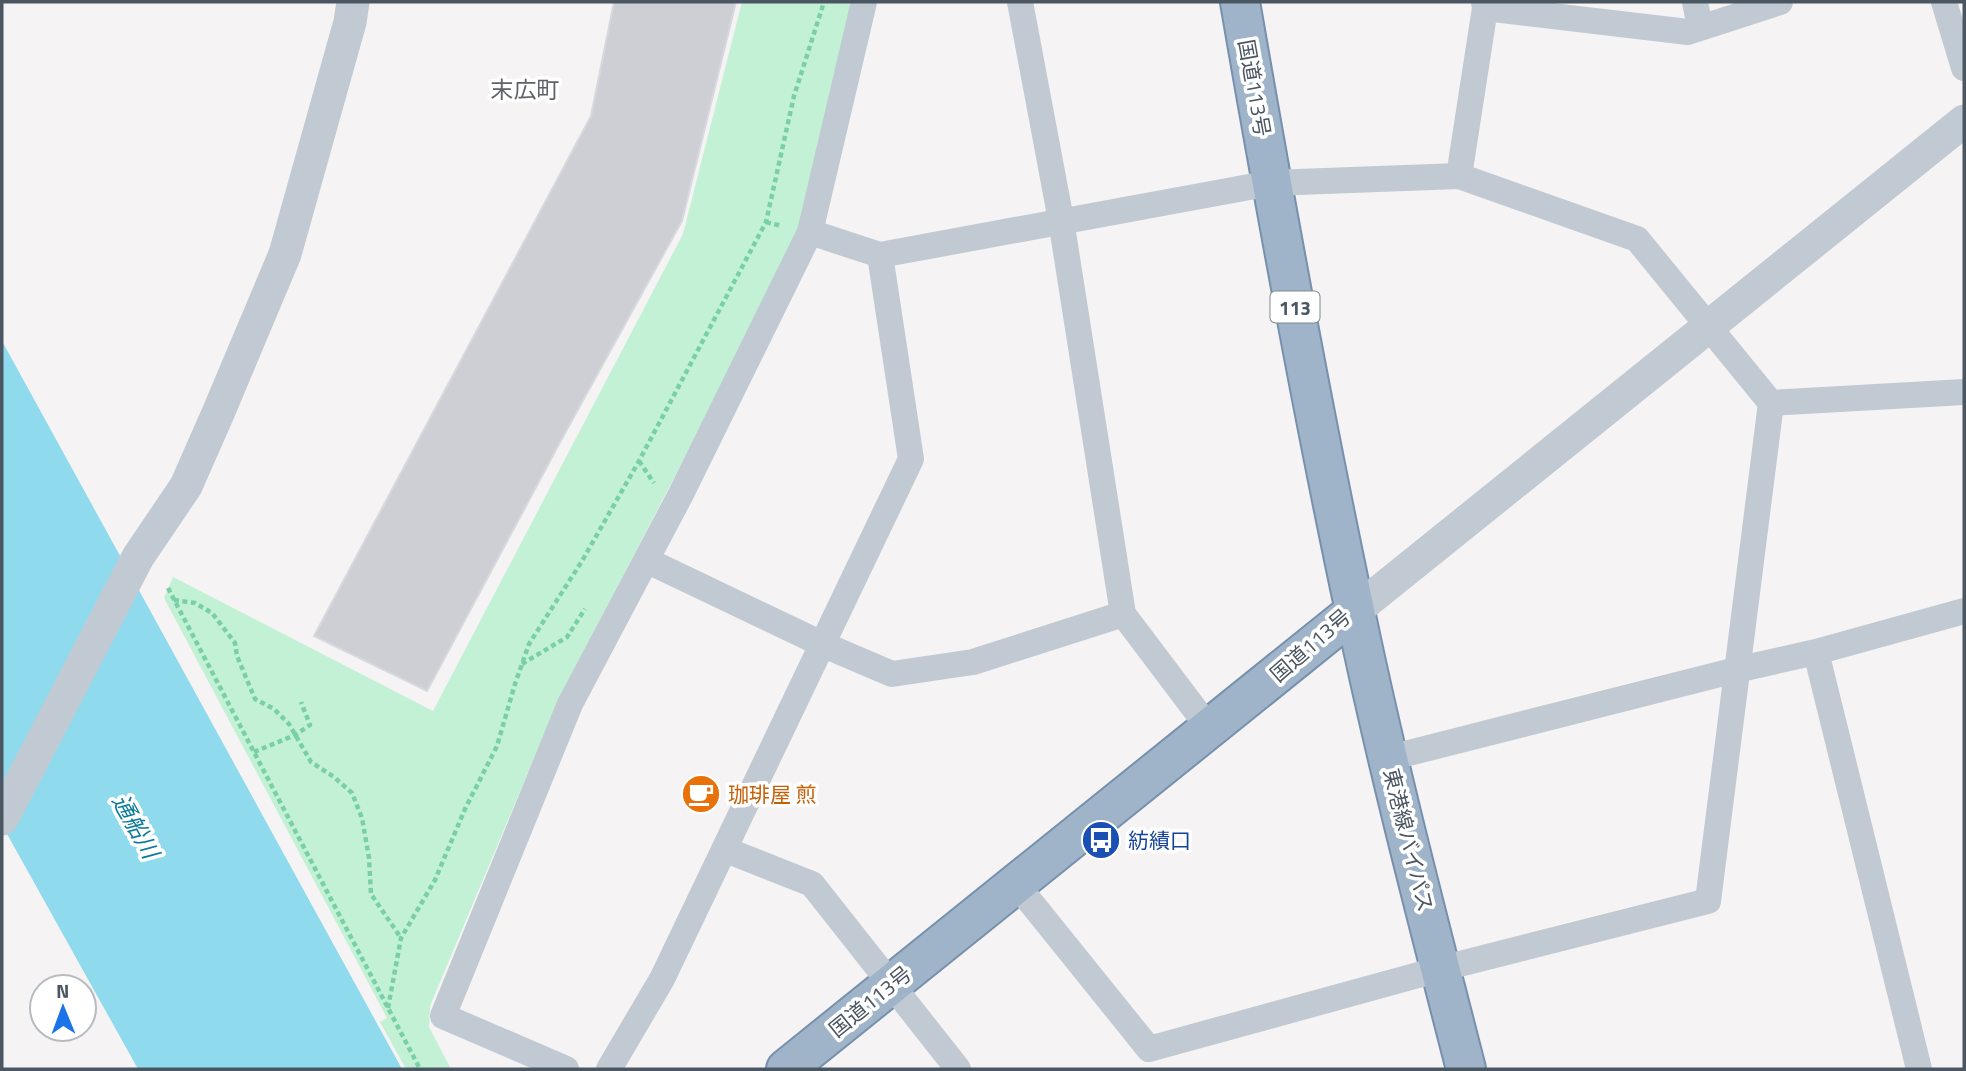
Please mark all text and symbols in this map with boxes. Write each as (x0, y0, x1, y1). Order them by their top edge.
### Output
street label: 国道113号 (1231, 37, 1279, 139)
district label: 末広町 (491, 72, 560, 107)
road number: 113 (1270, 292, 1320, 322)
street label: 国道113号 (1262, 601, 1358, 689)
street label: 東港線バイパス (1376, 765, 1442, 915)
cafe icon: 珈琲屋 煎 (680, 773, 722, 815)
place label: 珈琲屋 煎 (728, 778, 817, 810)
water label: 通船川 (104, 787, 169, 867)
bus stop icon: 紡績口 (1080, 819, 1122, 861)
place label: 紡績口 (1128, 824, 1191, 856)
street label: 国道113号 (822, 958, 918, 1044)
north arrow (28, 973, 98, 1043)
text: N (56, 976, 70, 1005)

